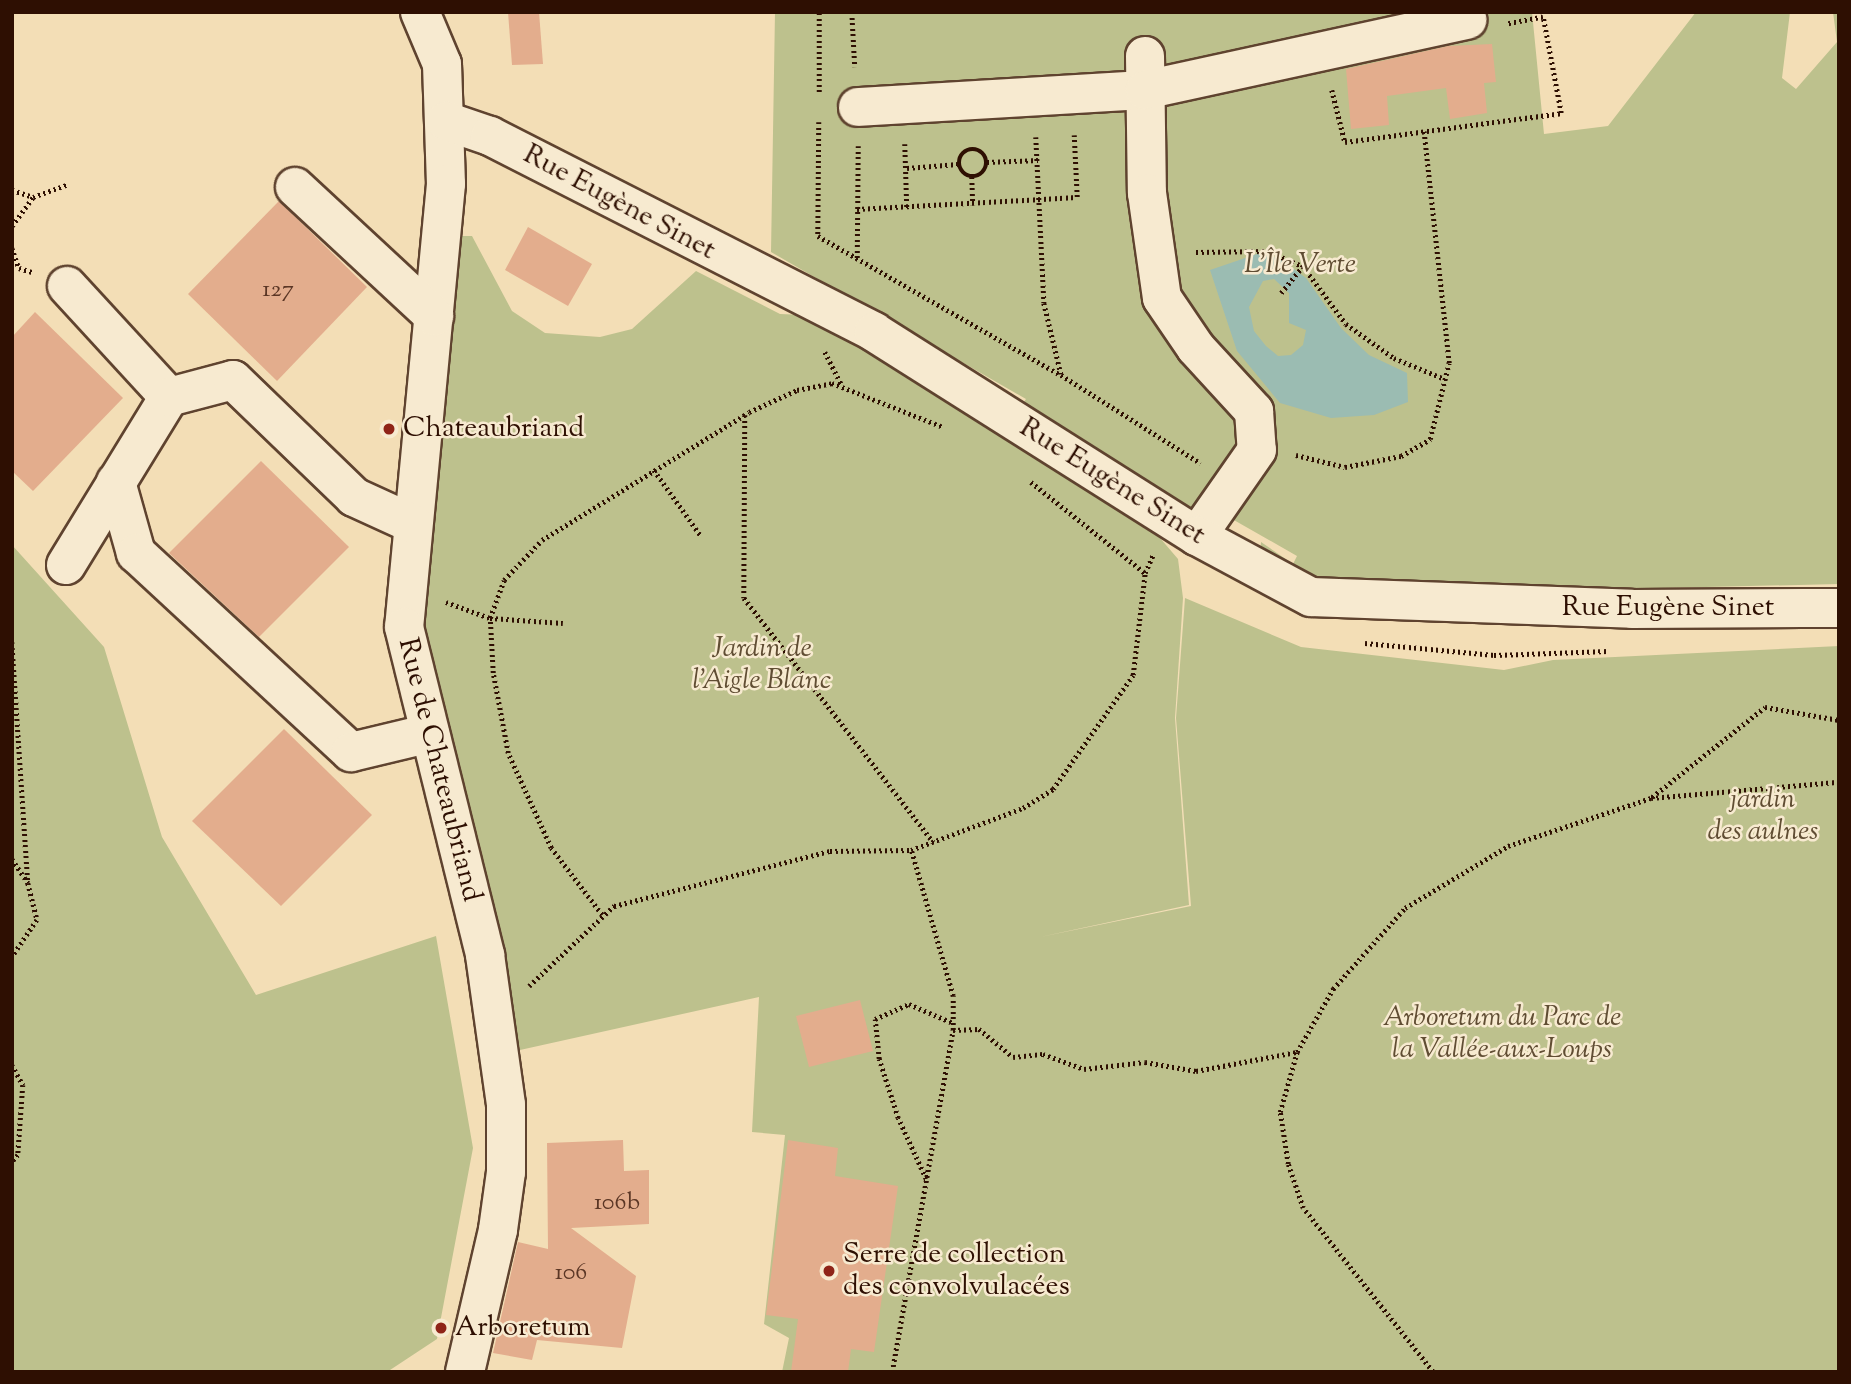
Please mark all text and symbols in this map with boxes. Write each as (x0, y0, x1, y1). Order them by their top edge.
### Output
street label: Rue Eugène Sinet (517, 138, 721, 268)
park label: L'Île Verte (1244, 248, 1356, 282)
house number: 127 (262, 277, 294, 305)
street label: Rue Eugène Sinet (1013, 411, 1211, 553)
place label: Chateaubriand (403, 412, 584, 446)
marker: Chateaubriand (381, 421, 397, 437)
street label: Rue Eugène Sinet (1562, 591, 1774, 625)
park label: Jardin de l’Aigle Blanc (693, 632, 831, 698)
street label: Rue de Chateaubriand (390, 635, 488, 905)
park label: jardin des aulnes (1708, 783, 1818, 849)
park label: Arboretum du Parc de la Vallée-aux-Loups (1383, 1001, 1621, 1067)
house number: 106b (594, 1190, 640, 1218)
place label: Serre de collection des convolvulacées (843, 1238, 1070, 1304)
house number: 106 (555, 1260, 587, 1288)
marker: Serre de collection des convolvulacées (821, 1263, 837, 1279)
place label: Arboretum (455, 1311, 590, 1345)
marker: Arboretum (433, 1320, 449, 1336)

